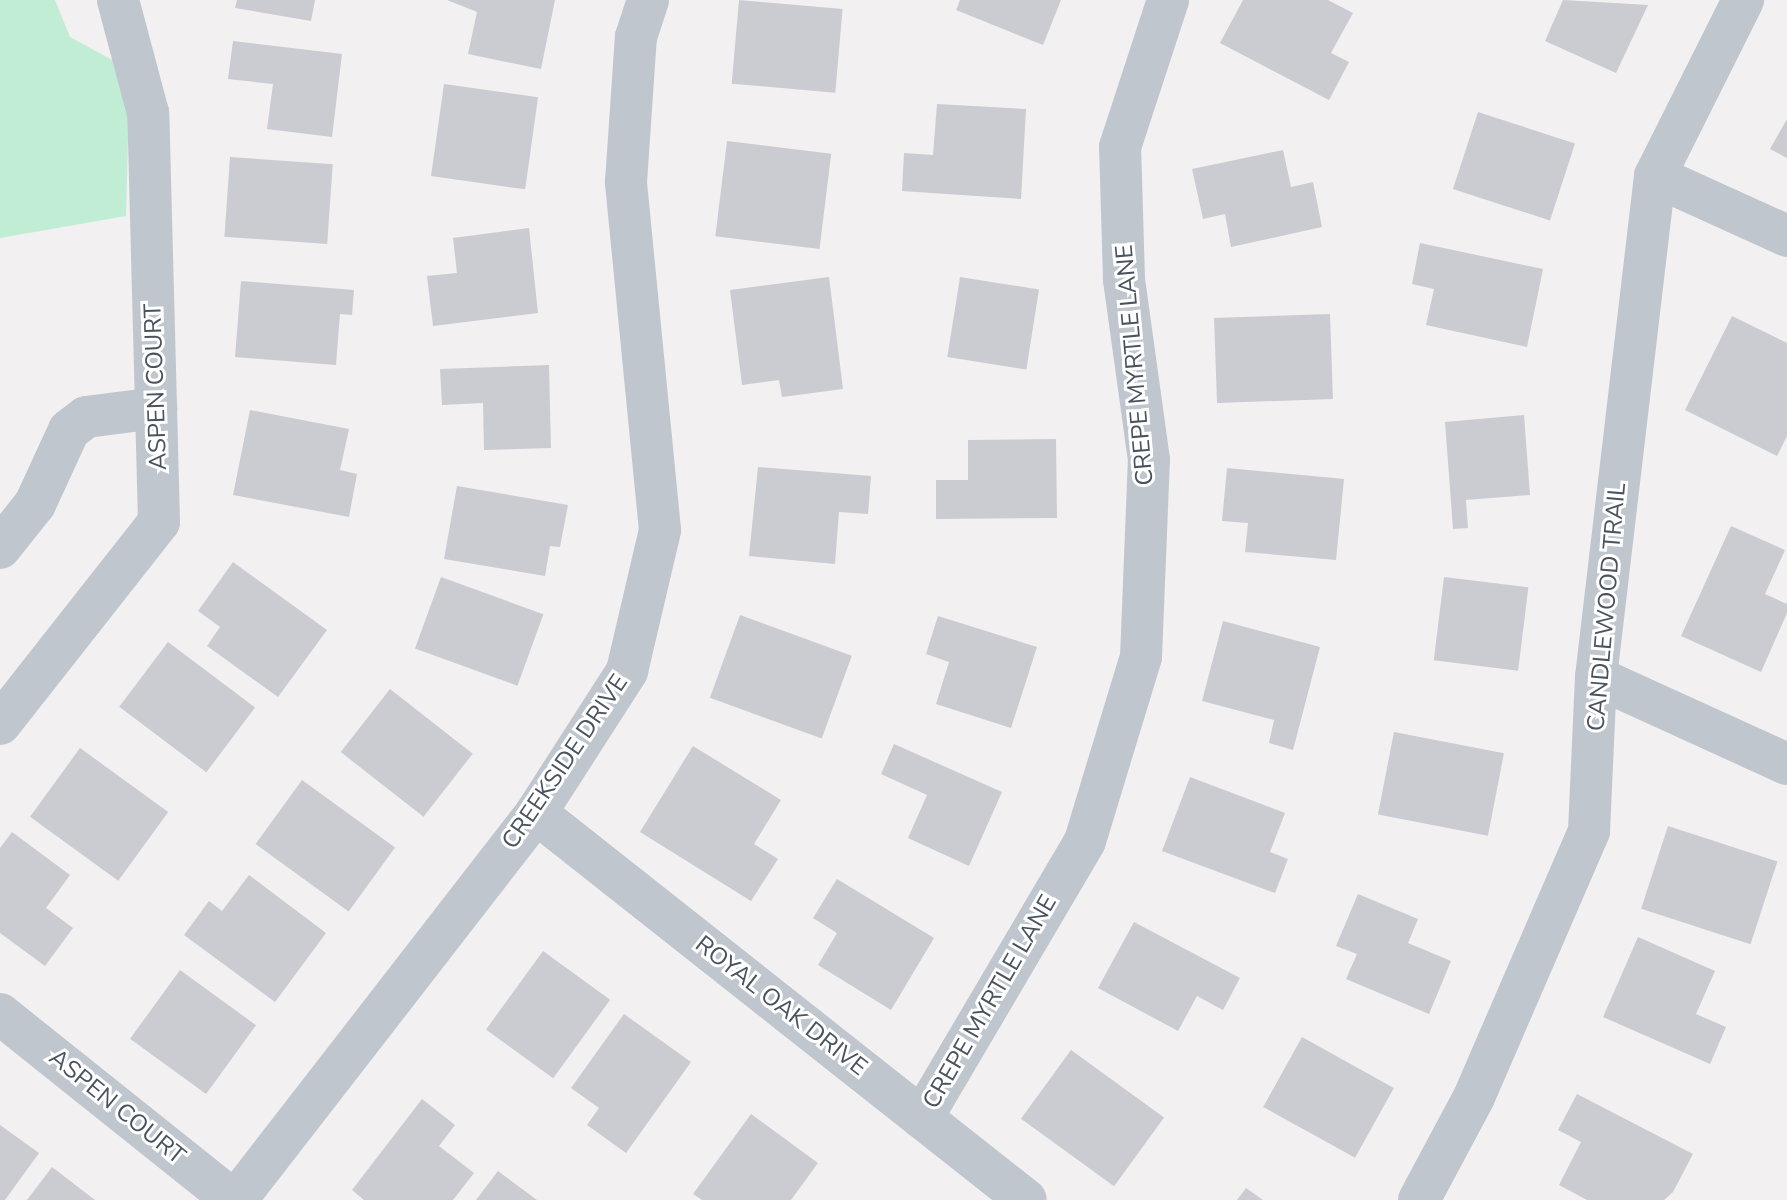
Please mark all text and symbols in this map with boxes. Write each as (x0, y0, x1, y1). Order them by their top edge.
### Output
street label: CREPE MYRTLE LANE (1110, 243, 1160, 487)
street label: ASPEN COURT (139, 303, 173, 471)
street label: CANDLEWOOD TRAIL (1582, 482, 1632, 732)
street label: CREEKSIDE DRIVE (496, 669, 634, 855)
street label: CREPE MYRTLE LANE (917, 890, 1063, 1114)
street label: ROYAL OAK DRIVE (689, 930, 873, 1082)
street label: ASPEN COURT (43, 1043, 191, 1171)

